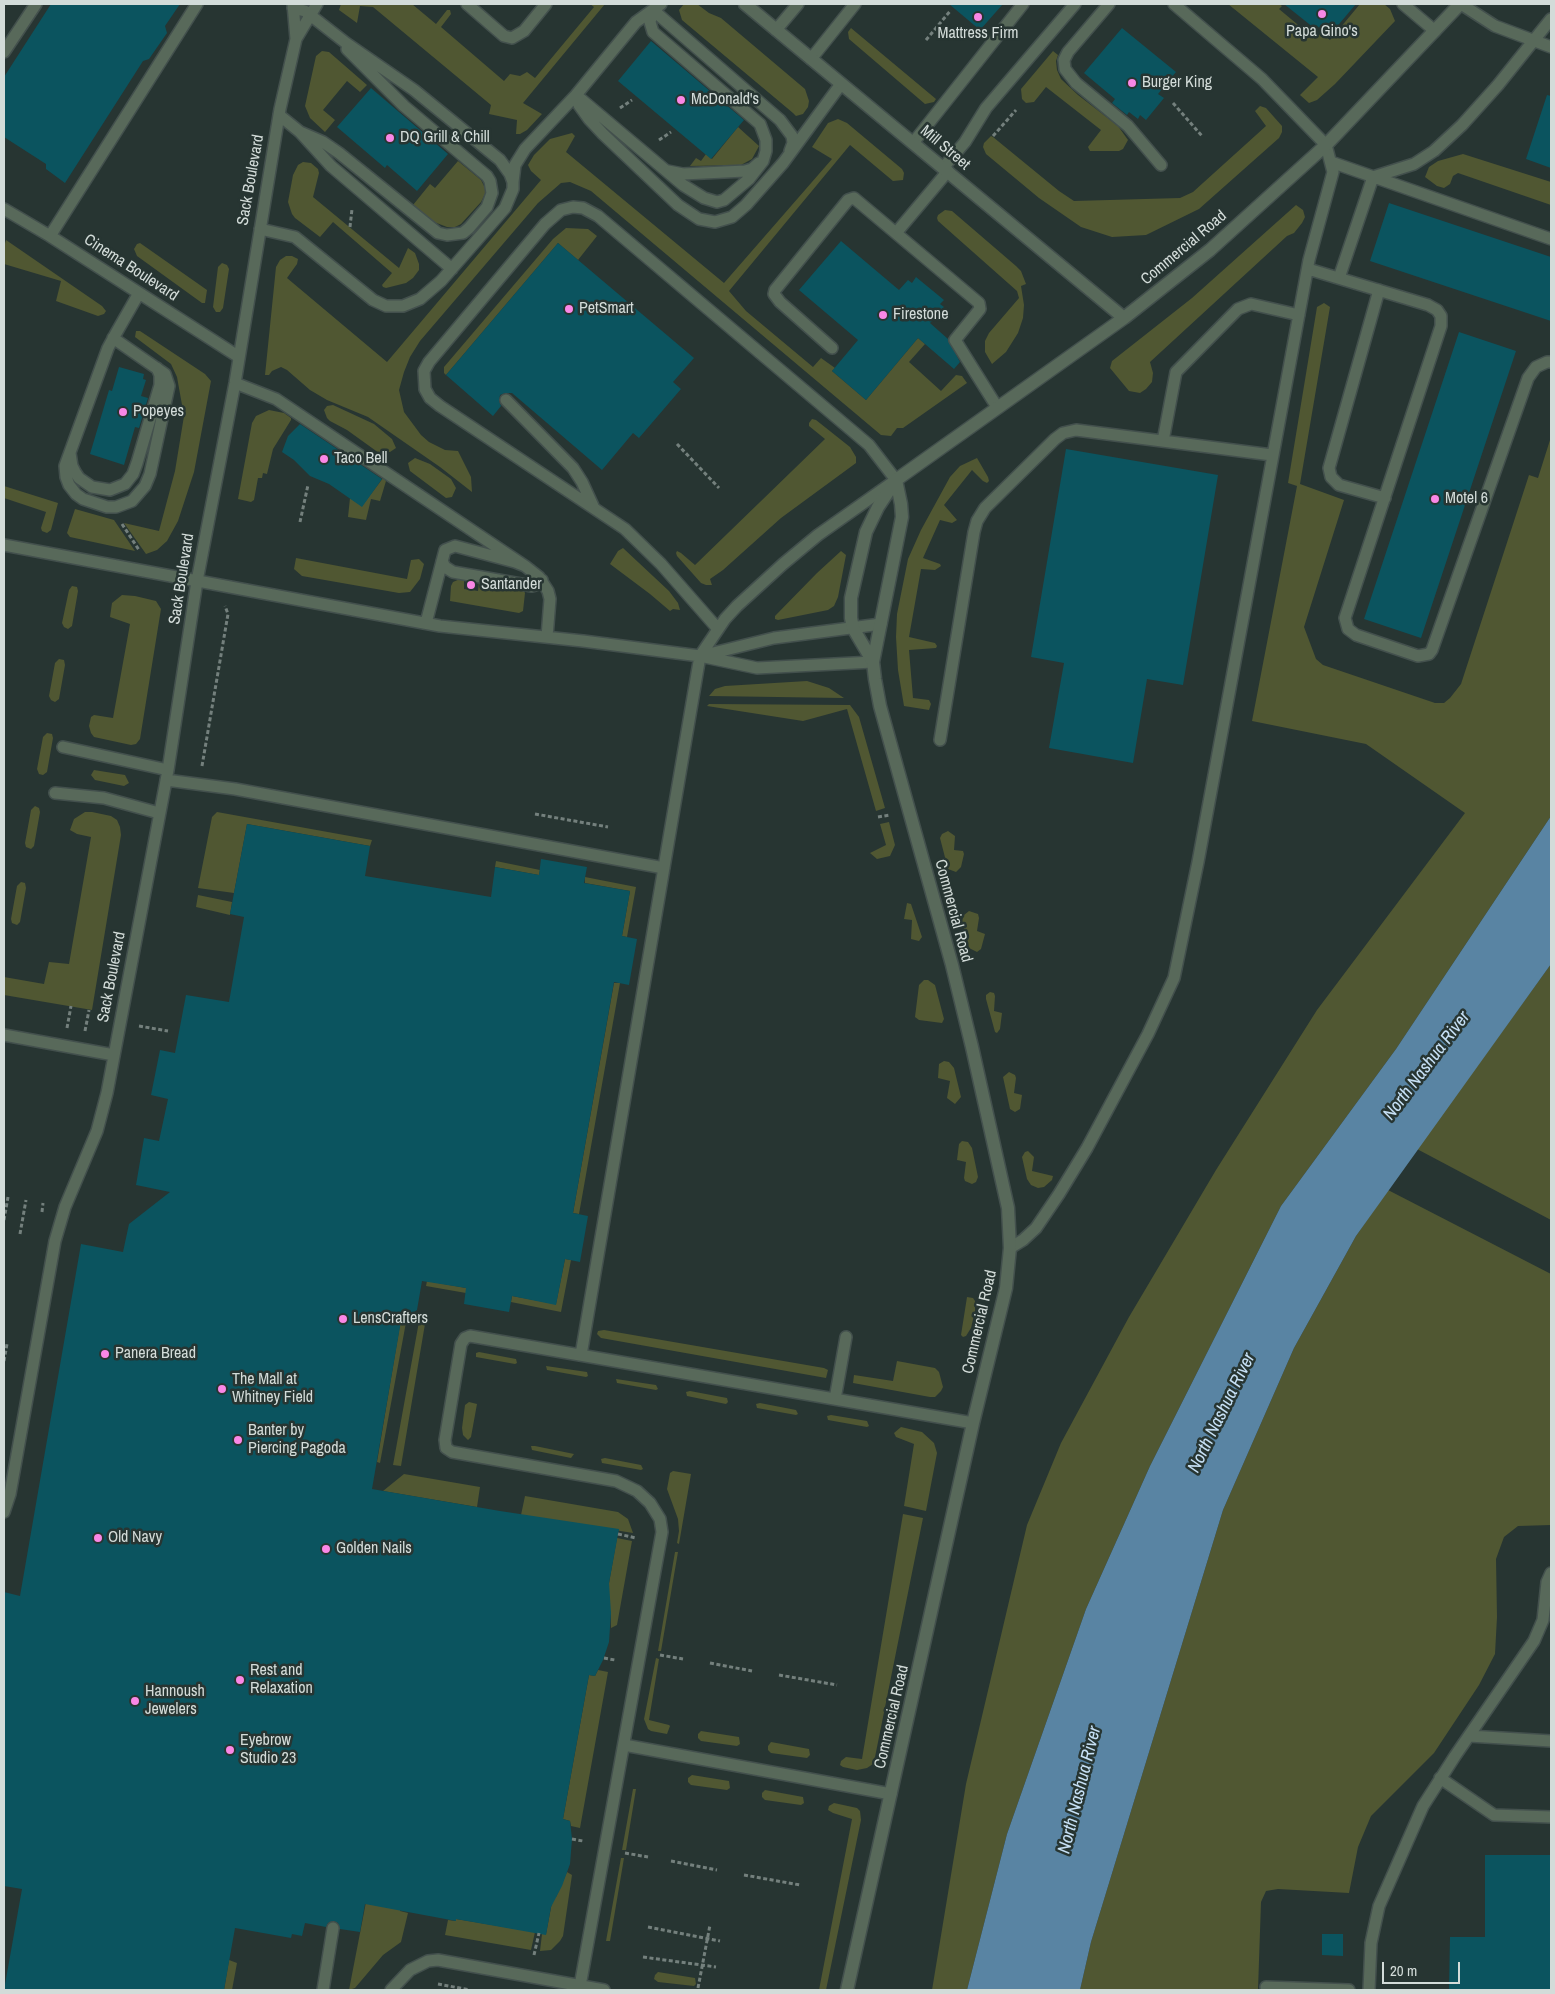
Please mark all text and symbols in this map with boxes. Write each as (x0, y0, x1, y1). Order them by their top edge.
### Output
marker: Papa Gino's (1316, 8, 1328, 20)
marker: Mattress Firm (972, 11, 984, 23)
place label: Papa Gino's (1286, 22, 1358, 42)
place label: Mattress Firm (938, 24, 1018, 44)
place label: Burger King (1142, 73, 1212, 93)
marker: Burger King (1126, 77, 1138, 89)
place label: McDonald's (691, 90, 759, 110)
marker: McDonald's (675, 94, 687, 106)
street label: Mill Street (916, 122, 974, 174)
place label: DQ Grill & Chill (400, 128, 490, 148)
marker: DQ Grill & Chill (384, 132, 396, 144)
street label: Sack Boulevard (234, 133, 268, 227)
street label: Commercial Road (1137, 207, 1231, 289)
street label: Cinema Boulevard (80, 230, 182, 306)
place label: PetSmart (579, 299, 634, 319)
marker: PetSmart (563, 303, 575, 315)
place label: Firestone (893, 305, 948, 325)
marker: Firestone (877, 309, 889, 321)
place label: Popeyes (133, 402, 184, 422)
marker: Popeyes (117, 406, 129, 418)
place label: Taco Bell (334, 449, 387, 469)
marker: Taco Bell (318, 453, 330, 465)
place label: Motel 6 (1445, 489, 1488, 509)
marker: Motel 6 (1429, 493, 1441, 505)
street label: Sack Boulevard (165, 532, 199, 626)
place label: Santander (481, 575, 542, 595)
marker: Santander (465, 579, 477, 591)
street label: Commercial Road (930, 857, 976, 965)
street label: Sack Boulevard (94, 930, 130, 1024)
water label: North Nashua River (1379, 1007, 1475, 1125)
street label: Commercial Road (959, 1268, 1001, 1376)
place label: LensCrafters (353, 1309, 428, 1329)
marker: LensCrafters (337, 1313, 349, 1325)
place label: Panera Bread (115, 1344, 196, 1364)
marker: Panera Bread (99, 1348, 111, 1360)
water label: North Nashua River (1184, 1350, 1260, 1476)
place label: The Mall at Whitney Field (232, 1370, 313, 1408)
marker: The Mall at Whitney Field (216, 1383, 228, 1395)
place label: Banter by Piercing Pagoda (248, 1421, 346, 1459)
marker: Banter by Piercing Pagoda (232, 1434, 244, 1446)
place label: Old Navy (108, 1528, 162, 1548)
marker: Old Navy (92, 1532, 104, 1544)
place label: Golden Nails (336, 1539, 412, 1559)
marker: Golden Nails (320, 1543, 332, 1555)
place label: Rest and Relaxation (250, 1661, 313, 1699)
street label: Commercial Road (871, 1663, 913, 1771)
marker: Rest and Relaxation (234, 1674, 246, 1686)
place label: Hannoush Jewelers (145, 1682, 205, 1720)
marker: Hannoush Jewelers (129, 1695, 141, 1707)
water label: North Nashua River (1054, 1724, 1106, 1856)
place label: Eyebrow Studio 23 (240, 1731, 296, 1769)
marker: Eyebrow Studio 23 (224, 1744, 236, 1756)
scale bar (1385, 1952, 1462, 1984)
text: 20 m (1390, 1960, 1417, 1981)

